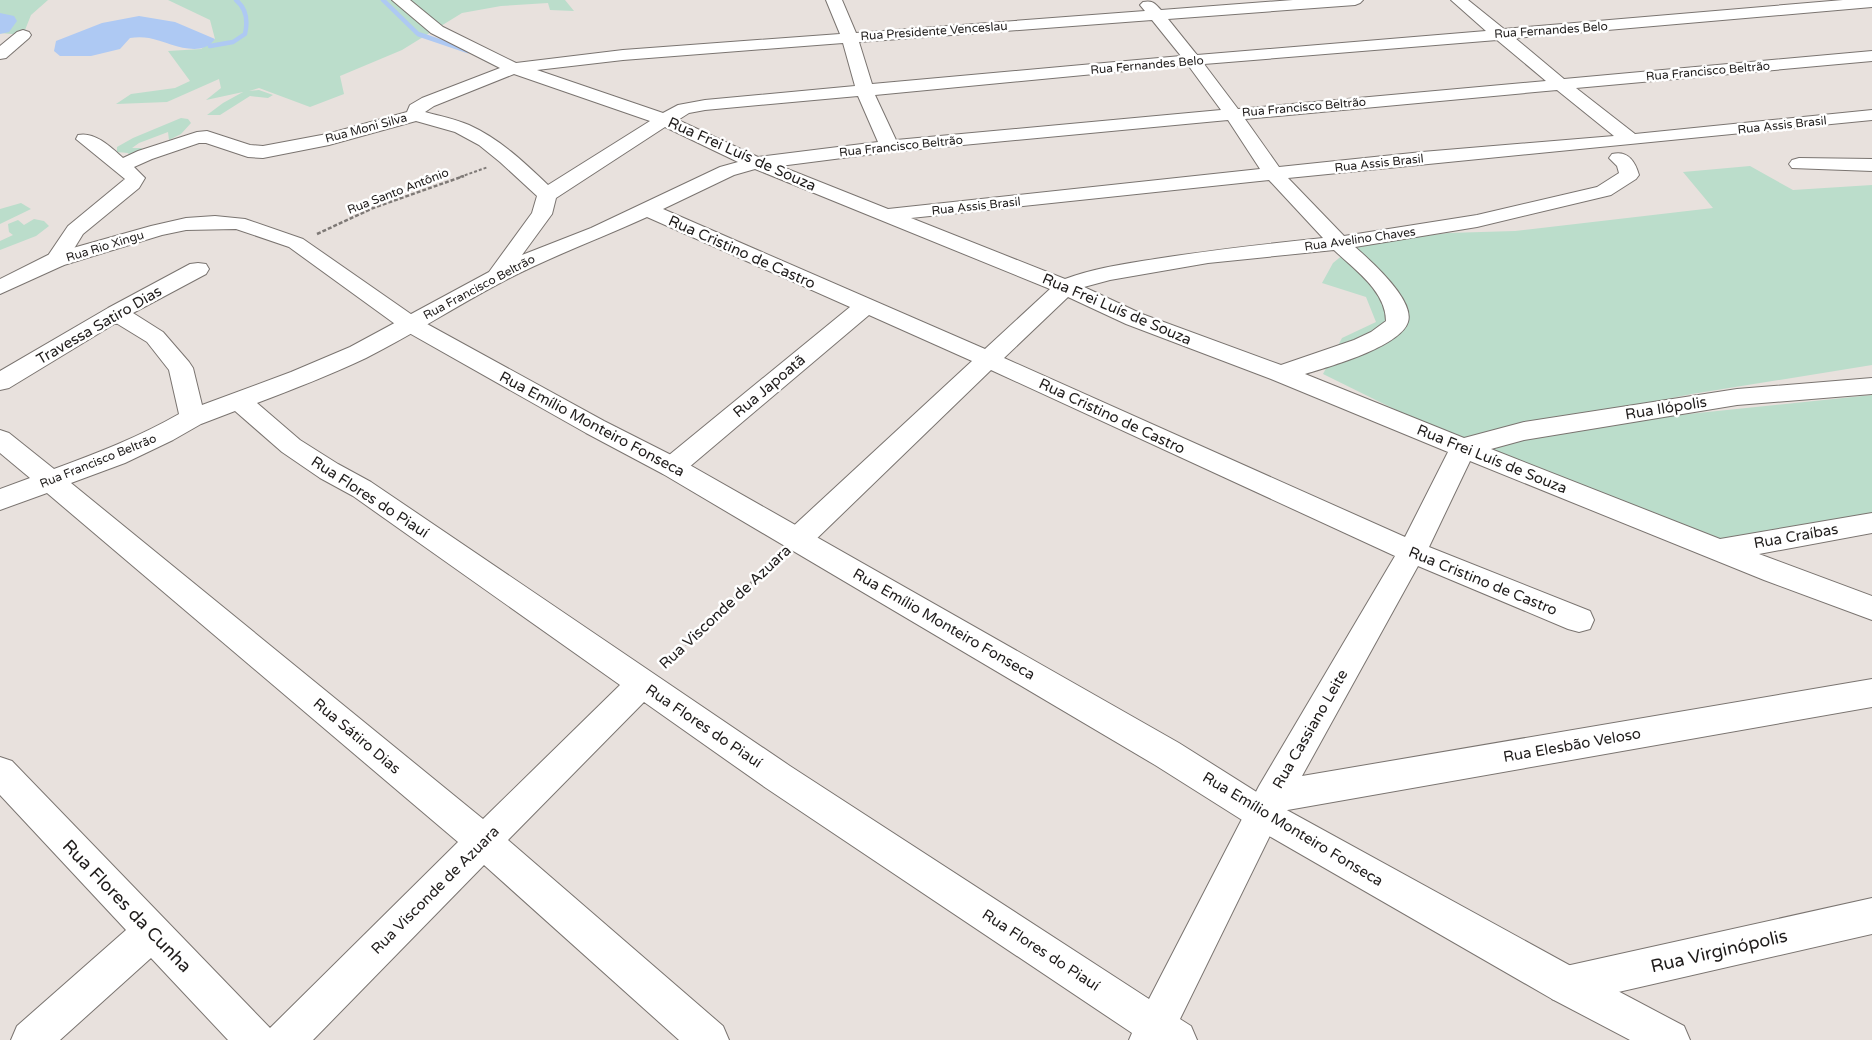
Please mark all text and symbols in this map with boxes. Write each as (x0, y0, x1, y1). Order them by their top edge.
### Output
street label: Rua Presidente Venceslau (860, 19, 1008, 43)
street label: Rua Fernandes Belo (1494, 19, 1608, 41)
street label: Rua Fernandes Belo (1090, 53, 1204, 77)
street label: Rua Francisco Beltrão (1645, 59, 1771, 83)
street label: Rua Francisco Beltrão (1241, 95, 1367, 119)
street label: Rua Moni Silva (324, 110, 408, 146)
street label: Rua Frei Luís de Souza (665, 113, 819, 195)
street label: Rua Assis Brasil (1737, 113, 1827, 137)
street label: Rua Francisco Beltrão (838, 133, 964, 159)
street label: Rua Assis Brasil (1334, 151, 1424, 175)
street label: Rua Santo Antônio (345, 165, 451, 217)
street label: Rua Assis Brasil (931, 194, 1021, 218)
street label: Rua Cristino de Castro (666, 211, 818, 293)
street label: Rua Avelino Chaves (1304, 224, 1417, 254)
street label: Rua Rio Xingu (64, 227, 146, 265)
street label: Rua Francisco Beltrão (421, 252, 537, 322)
street label: Rua Frei Luís de Souza (1040, 269, 1194, 349)
street label: Travessa Satiro Dias (33, 282, 165, 368)
street label: Rua Japoatã (729, 351, 809, 421)
street label: Rua Emílio Monteiro Fonseca (496, 367, 688, 481)
street label: Rua Cristino de Castro (1036, 374, 1188, 458)
street label: Rua Ilópolis (1624, 393, 1708, 423)
street label: Rua Frei Luís de Souza (1414, 421, 1570, 497)
street label: Rua Francisco Beltrão (38, 431, 158, 491)
street label: Rua Flores do Piauí (308, 452, 432, 542)
street label: Rua Craíbas (1752, 520, 1840, 552)
street label: Rua Visconde de Azuara (655, 541, 795, 673)
street label: Rua Cristino de Castro (1406, 543, 1560, 619)
street label: Rua Emílio Monteiro Fonseca (850, 564, 1038, 684)
street label: Rua Cassiano Leite (1269, 666, 1351, 792)
street label: Rua Flores do Piauí (642, 680, 766, 772)
street label: Rua Sátiro Dias (310, 694, 404, 778)
street label: Rua Elesbão Veloso (1502, 724, 1642, 766)
street label: Rua Emílio Monteiro Fonseca (1200, 768, 1386, 890)
street label: Rua Visconde de Azuara (367, 822, 503, 958)
street label: Rua Flores da Cunha (58, 835, 196, 977)
street label: Rua Flores do Piauí (979, 905, 1103, 995)
street label: Rua Virginópolis (1648, 925, 1790, 977)

